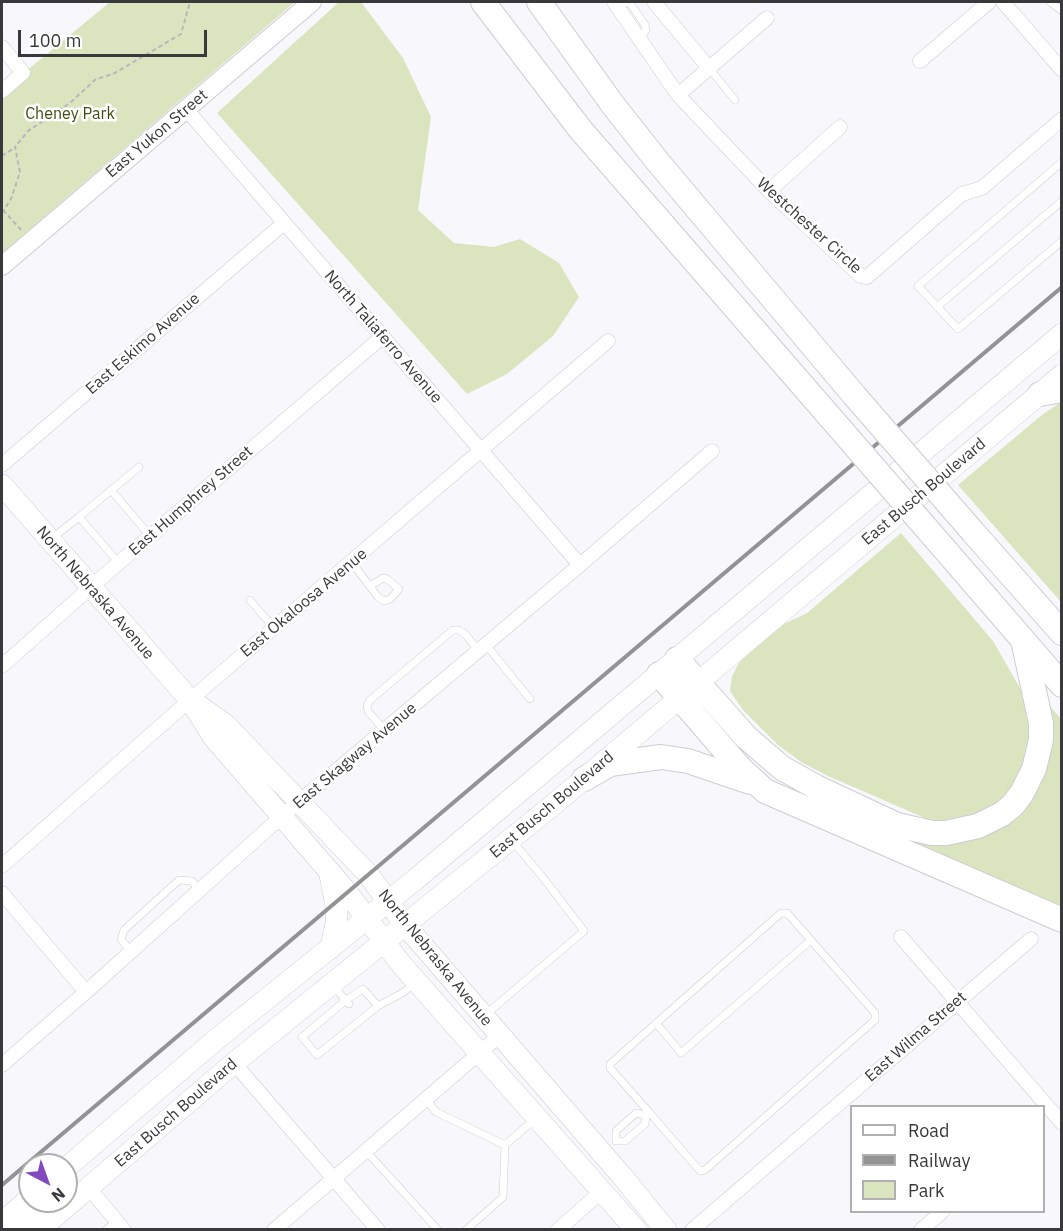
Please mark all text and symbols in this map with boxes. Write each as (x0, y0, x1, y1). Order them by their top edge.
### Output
scale bar (21, 18, 210, 56)
text: 100 m (29, 29, 81, 52)
street label: East Yukon Street (102, 86, 212, 182)
park label: Cheney Park (25, 104, 115, 124)
street label: Westchester Circle (753, 174, 865, 278)
street label: North Taliaferro Avenue (320, 267, 446, 407)
street label: East Eskimo Avenue (82, 289, 204, 399)
street label: East Busch Boulevard (858, 435, 990, 549)
street label: East Humphrey Street (125, 442, 257, 560)
street label: North Nebraska Avenue (32, 522, 158, 664)
street label: East Okaloosa Avenue (237, 545, 371, 661)
street label: East Skagway Avenue (289, 699, 421, 813)
street label: East Busch Boulevard (486, 748, 618, 862)
street label: North Nebraska Avenue (374, 886, 496, 1030)
street label: East Wilma Street (862, 988, 970, 1086)
street label: East Busch Boulevard (111, 1055, 241, 1171)
legend (850, 1105, 1045, 1213)
text: Road (908, 1119, 949, 1142)
text: Railway (908, 1149, 970, 1172)
north arrow (18, 1153, 78, 1213)
text: Park (908, 1179, 944, 1202)
text: N (48, 1184, 69, 1206)

